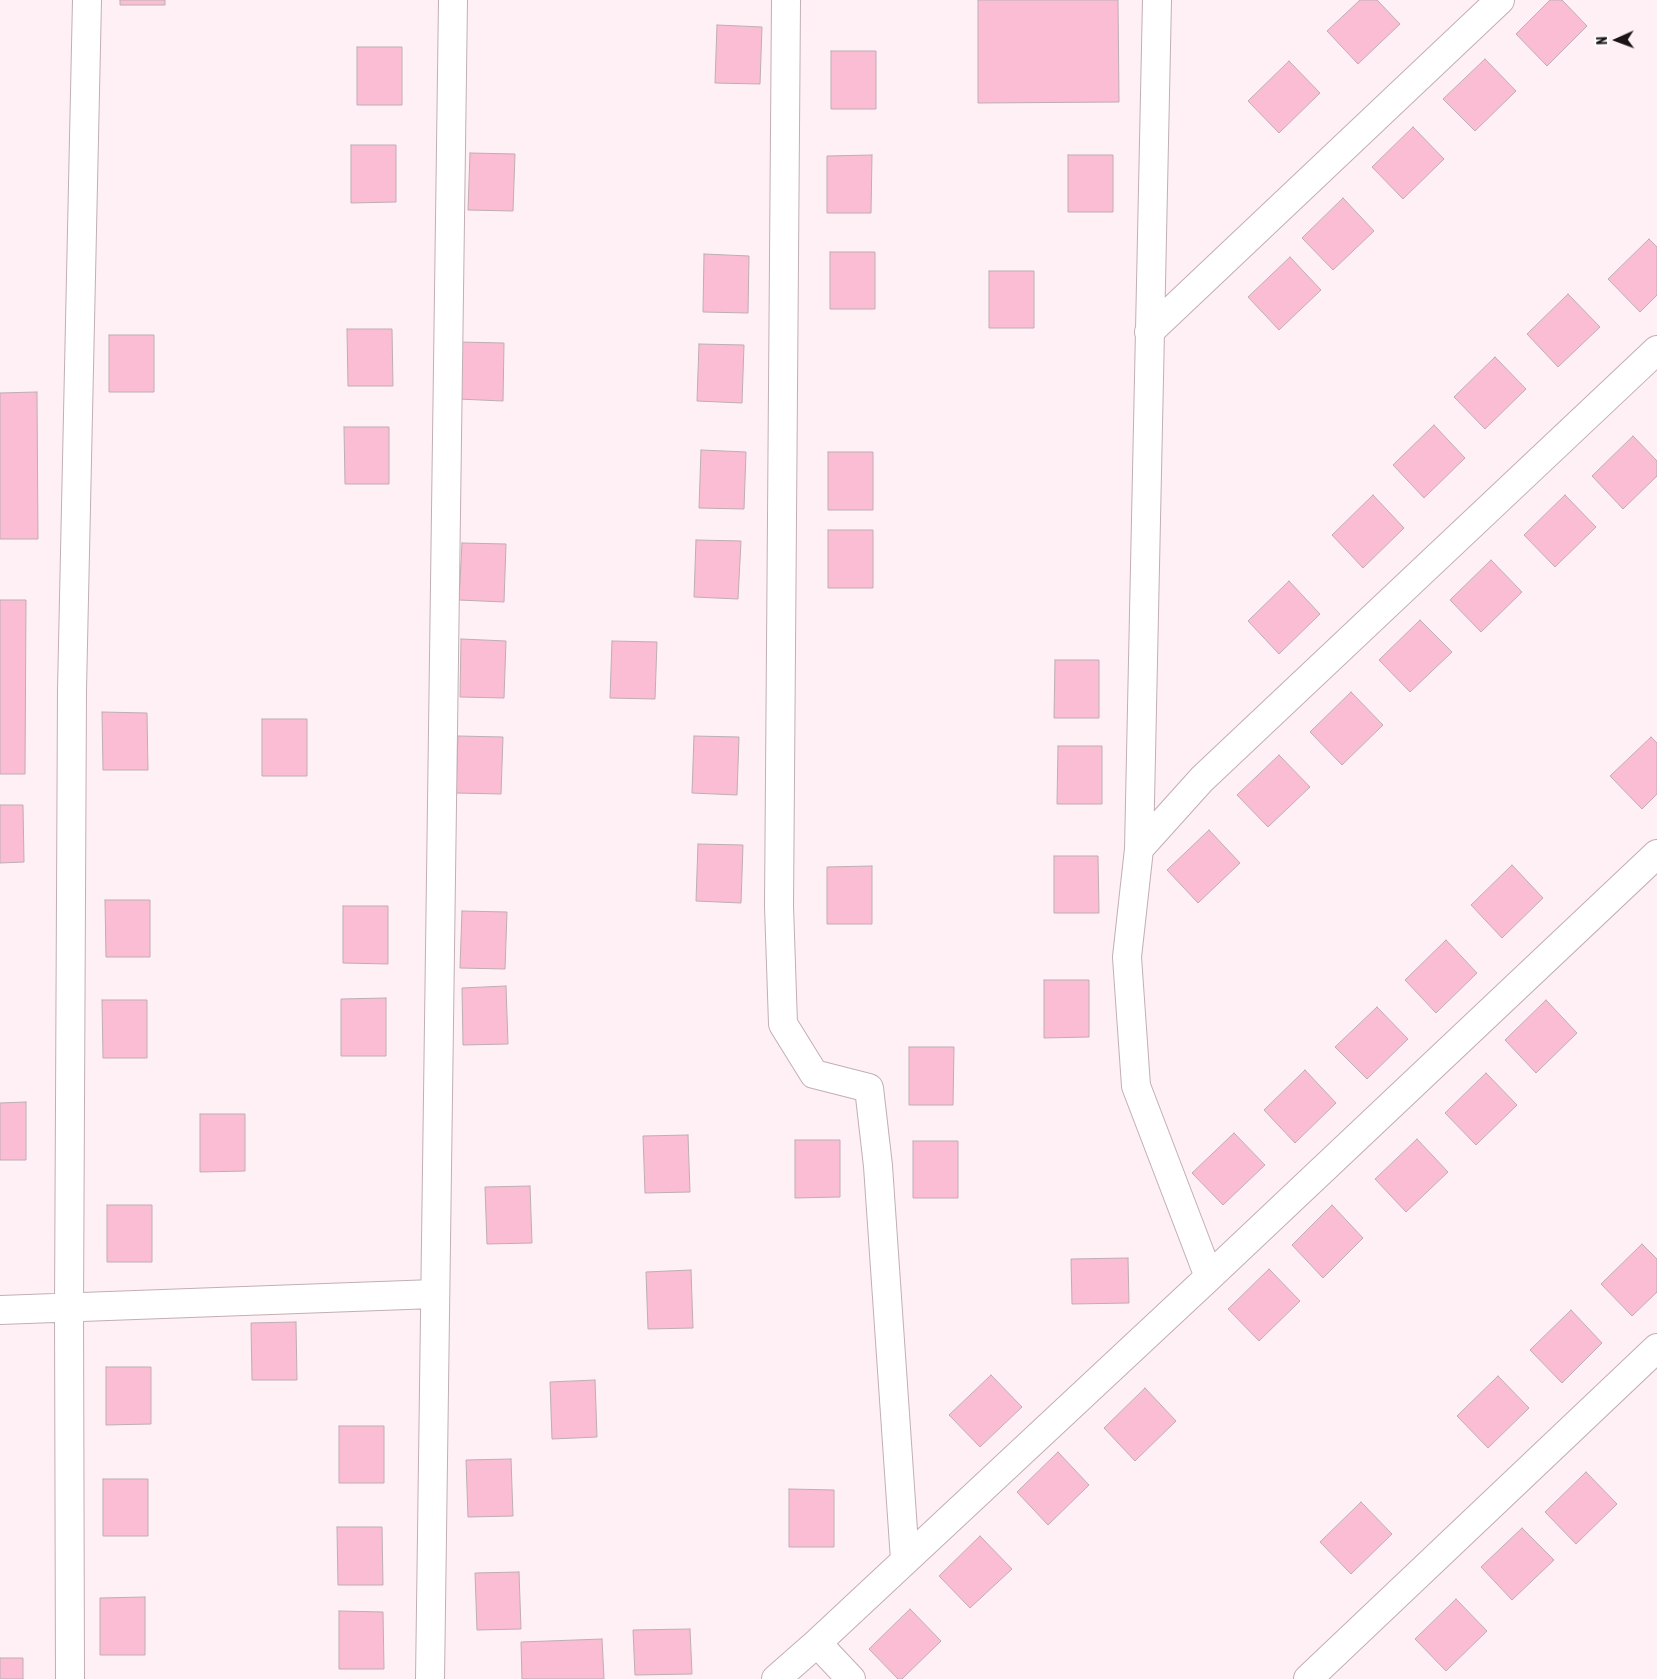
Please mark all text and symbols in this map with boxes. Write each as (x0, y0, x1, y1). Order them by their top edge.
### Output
north arrow (1592, 15, 1642, 65)
text: N (1594, 36, 1610, 45)

